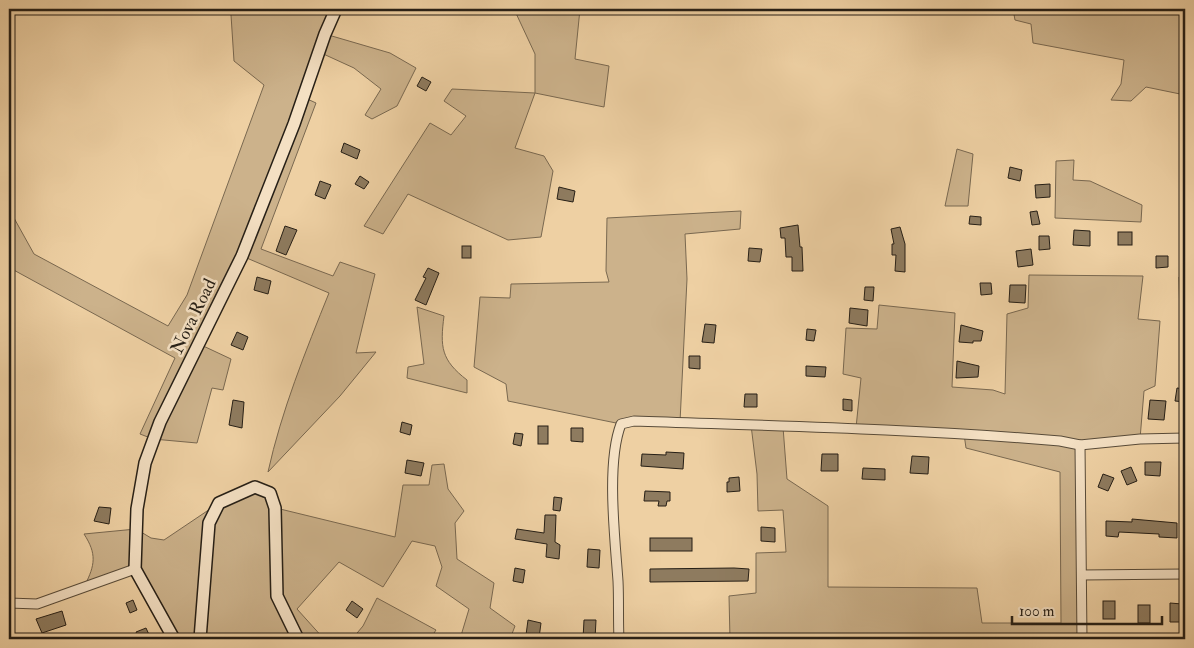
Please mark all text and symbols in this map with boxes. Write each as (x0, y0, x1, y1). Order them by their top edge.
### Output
street label: Nova Road (165, 275, 222, 358)
scale bar (1012, 593, 1162, 625)
text: 100 m (1019, 602, 1055, 621)

